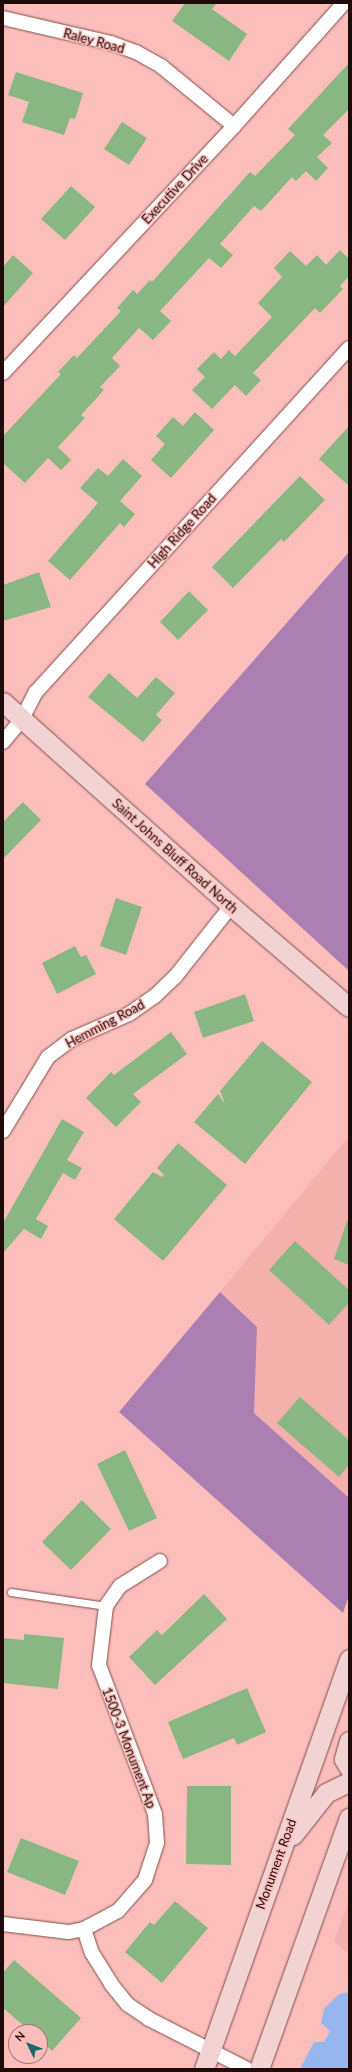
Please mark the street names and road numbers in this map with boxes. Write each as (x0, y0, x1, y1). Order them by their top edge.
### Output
street label: Raley Road (61, 25, 127, 57)
street label: Executive Drive (139, 151, 211, 227)
street label: High Ridge Road (145, 491, 219, 571)
street label: Saint Johns Bluff Road North (109, 795, 241, 917)
street label: Hemming Road (63, 997, 147, 1051)
street label: 1500-3 Monument Ap (99, 1685, 159, 1811)
street label: Monument Road (252, 1817, 300, 1911)

